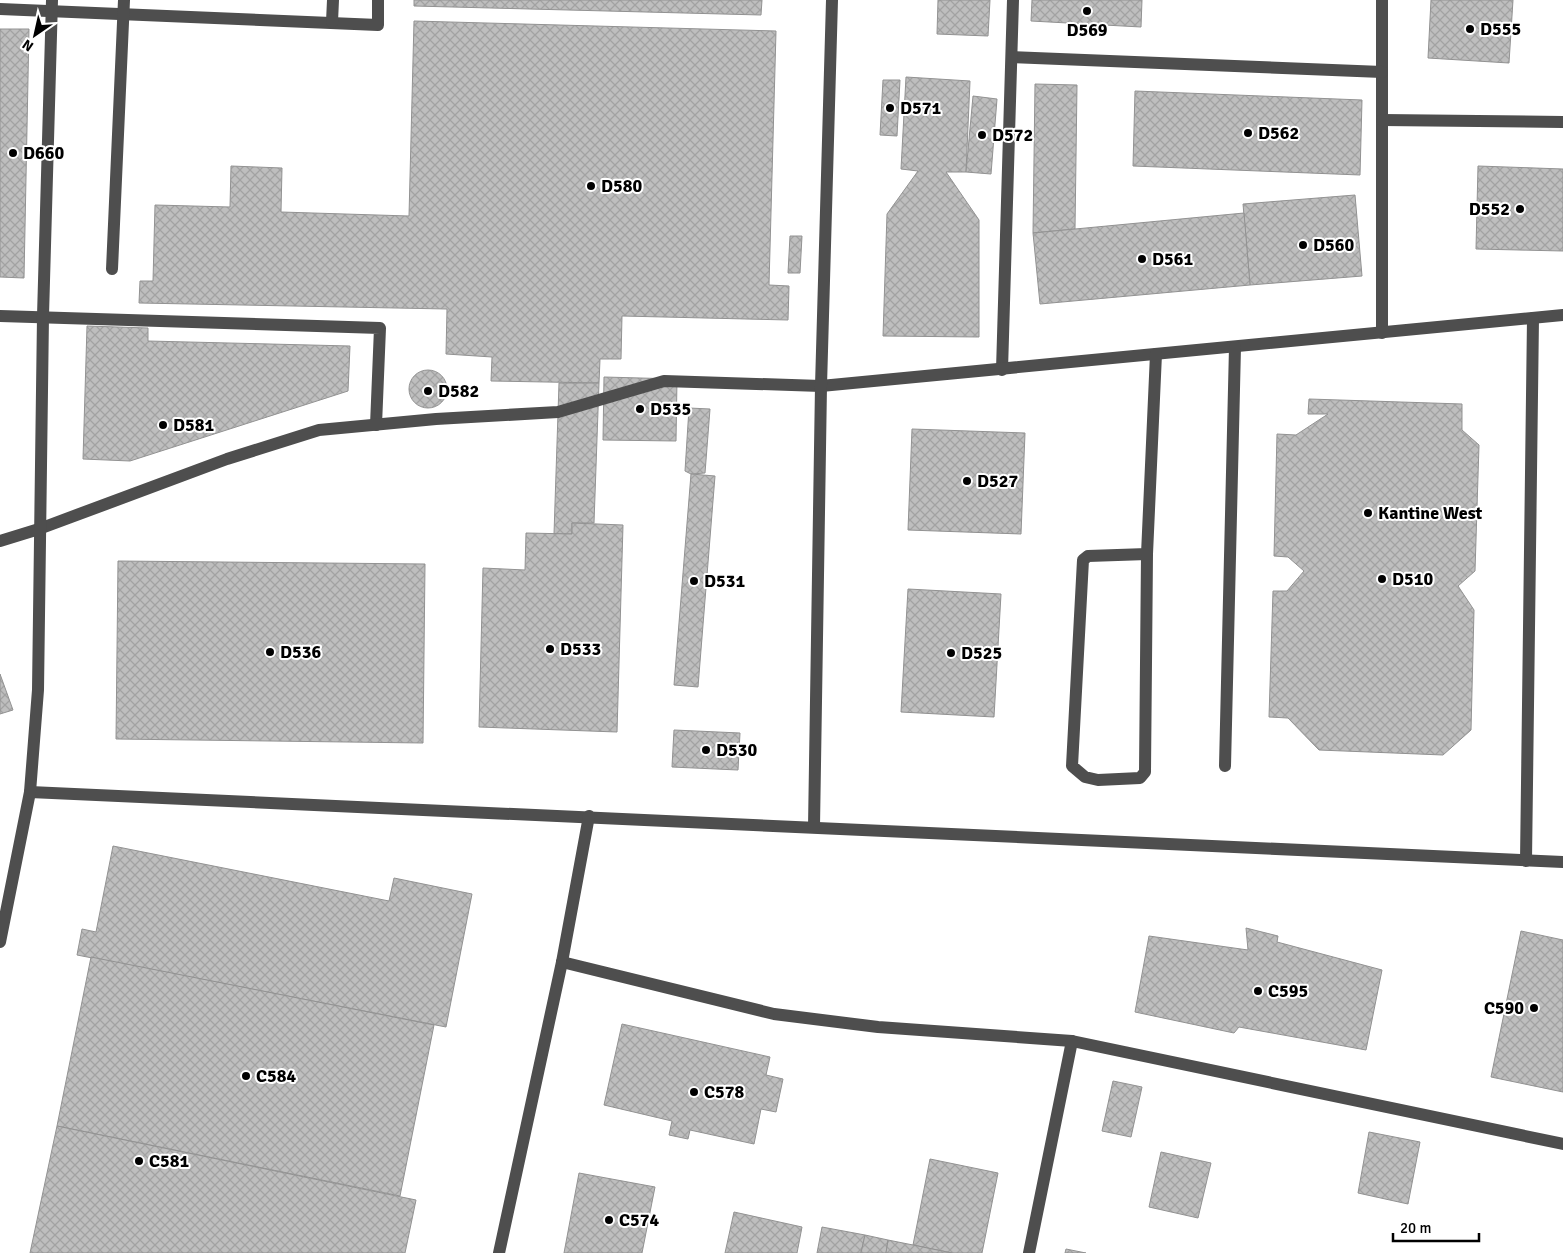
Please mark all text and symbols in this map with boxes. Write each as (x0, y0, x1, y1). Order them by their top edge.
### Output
marker: D569 (1081, 5, 1093, 17)
north arrow (10, 10, 60, 60)
place label: D555 (1480, 18, 1521, 40)
place label: D569 (1066, 19, 1108, 41)
marker: D555 (1464, 23, 1476, 35)
text: N (19, 36, 37, 55)
place label: D571 (900, 97, 941, 119)
marker: D571 (884, 102, 896, 114)
place label: D562 (1258, 122, 1299, 144)
place label: D572 (992, 124, 1033, 146)
marker: D562 (1242, 127, 1254, 139)
marker: D572 (976, 129, 988, 141)
place label: D660 (23, 142, 64, 164)
marker: D660 (7, 147, 19, 159)
place label: D580 (601, 175, 642, 197)
marker: D580 (585, 180, 597, 192)
place label: D552 (1469, 198, 1510, 220)
marker: D552 (1514, 203, 1526, 215)
place label: D560 (1313, 234, 1354, 256)
marker: D560 (1297, 239, 1309, 251)
place label: D561 (1152, 248, 1193, 270)
marker: D561 (1136, 253, 1148, 265)
place label: D582 (438, 380, 479, 402)
marker: D582 (422, 385, 434, 397)
place label: D535 (650, 398, 691, 420)
marker: D535 (634, 403, 646, 415)
place label: D581 (173, 414, 214, 436)
marker: D581 (157, 419, 169, 431)
place label: D527 (977, 470, 1018, 492)
marker: D527 (961, 475, 973, 487)
place label: Kantine West (1378, 502, 1483, 524)
marker: Kantine West (1362, 507, 1374, 519)
place label: D510 (1392, 568, 1433, 590)
place label: D531 (704, 570, 745, 592)
marker: D510 (1376, 573, 1388, 585)
marker: D531 (688, 575, 700, 587)
place label: D533 (560, 638, 601, 660)
place label: D536 (280, 641, 321, 663)
place label: D525 (961, 642, 1002, 664)
marker: D533 (544, 643, 556, 655)
marker: D536 (264, 646, 276, 658)
marker: D525 (945, 647, 957, 659)
place label: D530 (716, 739, 757, 761)
marker: D530 (700, 744, 712, 756)
place label: C595 (1268, 980, 1308, 1002)
marker: C595 (1252, 985, 1264, 997)
place label: C590 (1484, 997, 1524, 1019)
marker: C590 (1528, 1002, 1540, 1014)
place label: C584 (256, 1065, 296, 1087)
marker: C584 (240, 1070, 252, 1082)
place label: C578 (704, 1081, 744, 1103)
marker: C578 (688, 1086, 700, 1098)
place label: C581 (149, 1150, 189, 1172)
marker: C581 (133, 1155, 145, 1167)
place label: C574 (619, 1209, 659, 1231)
scale bar (1393, 1210, 1479, 1242)
marker: C574 (603, 1214, 615, 1226)
text: 20 m (1400, 1219, 1431, 1237)

